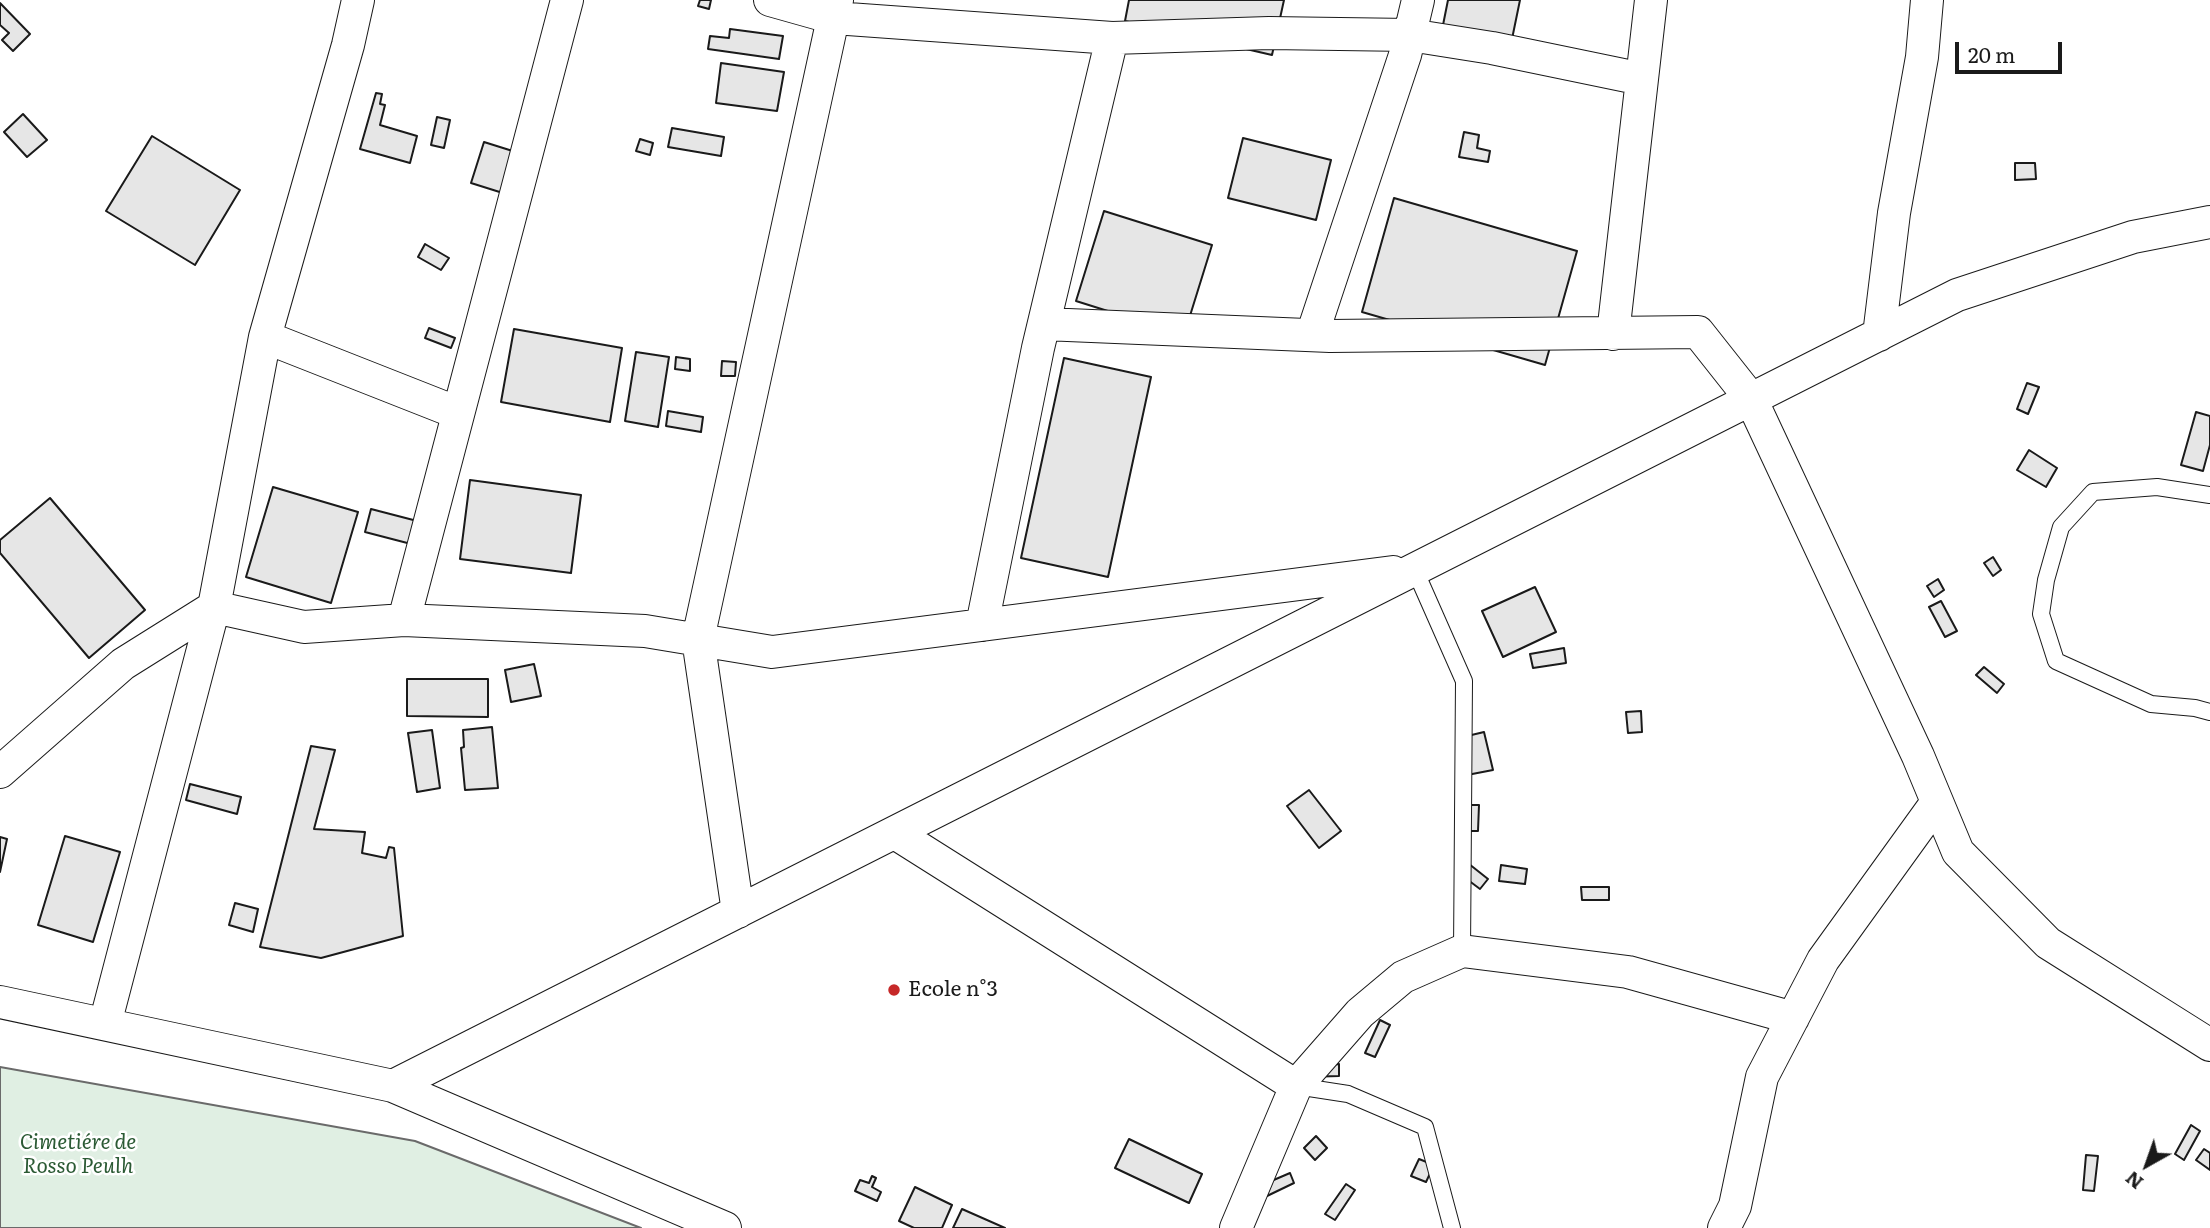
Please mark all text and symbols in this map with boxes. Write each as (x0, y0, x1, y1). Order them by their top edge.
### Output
scale bar (1958, 28, 2065, 72)
text: 20 m (1968, 38, 2015, 69)
place label: Ecole n°3 (908, 977, 998, 1003)
marker: Ecole n°3 (886, 982, 902, 998)
park label: Cimetiére de Rosso Peulh (20, 1130, 136, 1180)
north arrow (2112, 1130, 2182, 1200)
text: N (2118, 1165, 2149, 1197)

